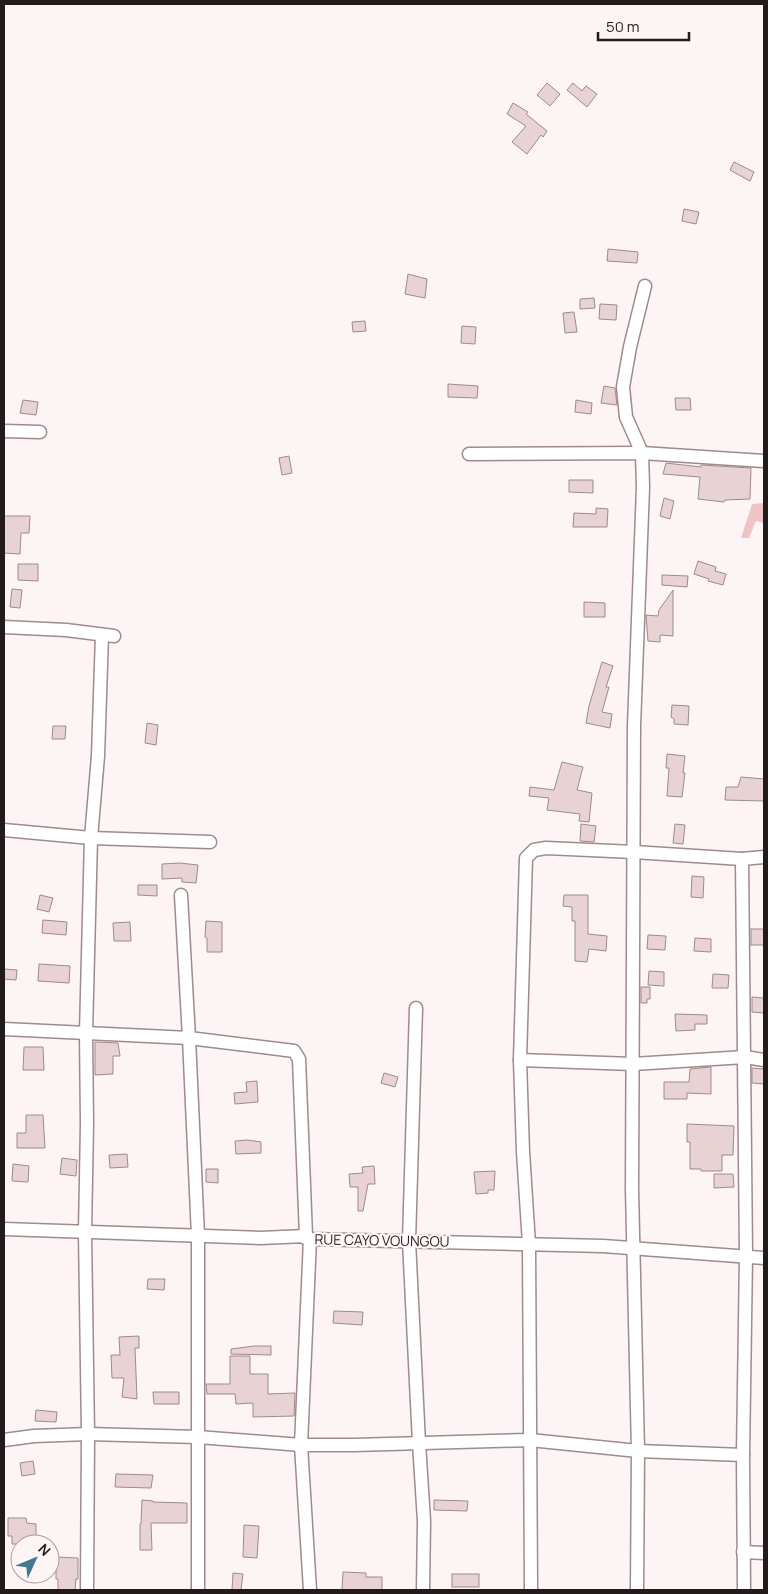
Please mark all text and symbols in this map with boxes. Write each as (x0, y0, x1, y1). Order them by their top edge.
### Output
scale bar (598, 10, 689, 42)
text: 50 m (606, 16, 640, 37)
street label: RUE CAYO VOUNGOU (314, 1229, 450, 1251)
north arrow (10, 1534, 60, 1584)
text: N (34, 1539, 55, 1560)

